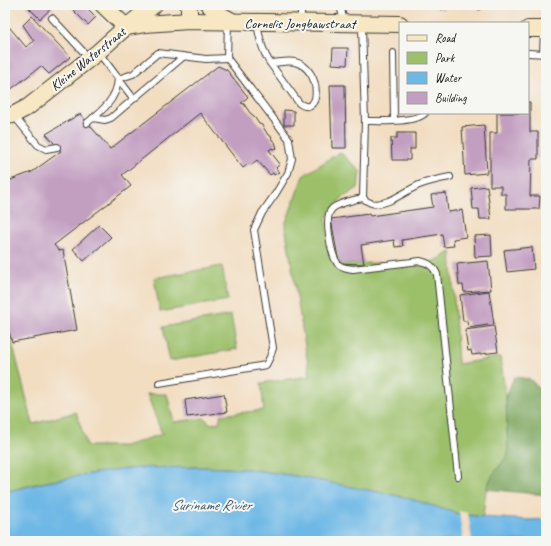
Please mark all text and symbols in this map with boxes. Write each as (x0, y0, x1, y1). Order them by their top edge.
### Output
street label: Cornelis Jongbawstraat (245, 15, 358, 32)
legend (399, 22, 529, 114)
street label: Kleine Waterstraat (47, 23, 130, 95)
text: Road (435, 30, 457, 46)
text: Park (435, 50, 456, 66)
text: Water (435, 70, 463, 86)
text: Building (435, 90, 467, 106)
water label: Suriname Rivier (171, 496, 253, 515)

